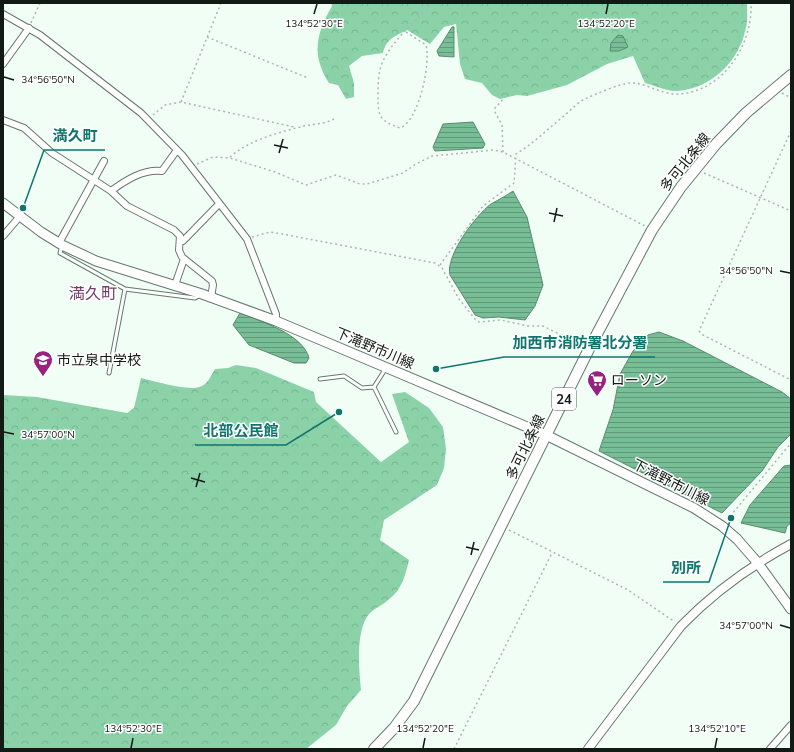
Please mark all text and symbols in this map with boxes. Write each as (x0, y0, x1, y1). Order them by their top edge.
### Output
text: 134°52'30"E (285, 17, 343, 30)
text: 134°52'20"E (577, 17, 635, 30)
text: 34°56'50"N (21, 73, 75, 86)
callout: 満久町 (44, 123, 105, 150)
text: 満久町 (52, 126, 98, 145)
street label: 多可北条線 (656, 129, 714, 195)
text: 34°56'50"N (719, 264, 773, 277)
district label: 満久町 (69, 283, 117, 303)
street label: 下滝野市川線 (333, 323, 417, 373)
callout: 加西市消防署北分署 (504, 330, 655, 357)
text: 加西市消防署北分署 (512, 333, 648, 352)
school or university icon: 市立泉中学校 (32, 349, 54, 377)
place label: 市立泉中学校 (57, 351, 141, 369)
supermarket icon: ローソン (586, 369, 608, 397)
place label: ローソン (611, 371, 667, 389)
road number: 24 (552, 388, 576, 410)
street label: 多可北条線 (502, 412, 548, 482)
callout: 北部公民館 (195, 418, 286, 445)
text: 北部公民館 (203, 421, 279, 440)
text: 34°57'00"N (21, 428, 75, 441)
street label: 下滝野市川線 (629, 455, 713, 509)
callout: 別所 (663, 555, 709, 582)
text: 別所 (671, 558, 701, 577)
text: 34°57'00"N (719, 619, 773, 632)
text: 134°52'30"E (104, 722, 162, 735)
text: 134°52'20"E (396, 722, 454, 735)
text: 134°52'10"E (688, 722, 746, 735)

